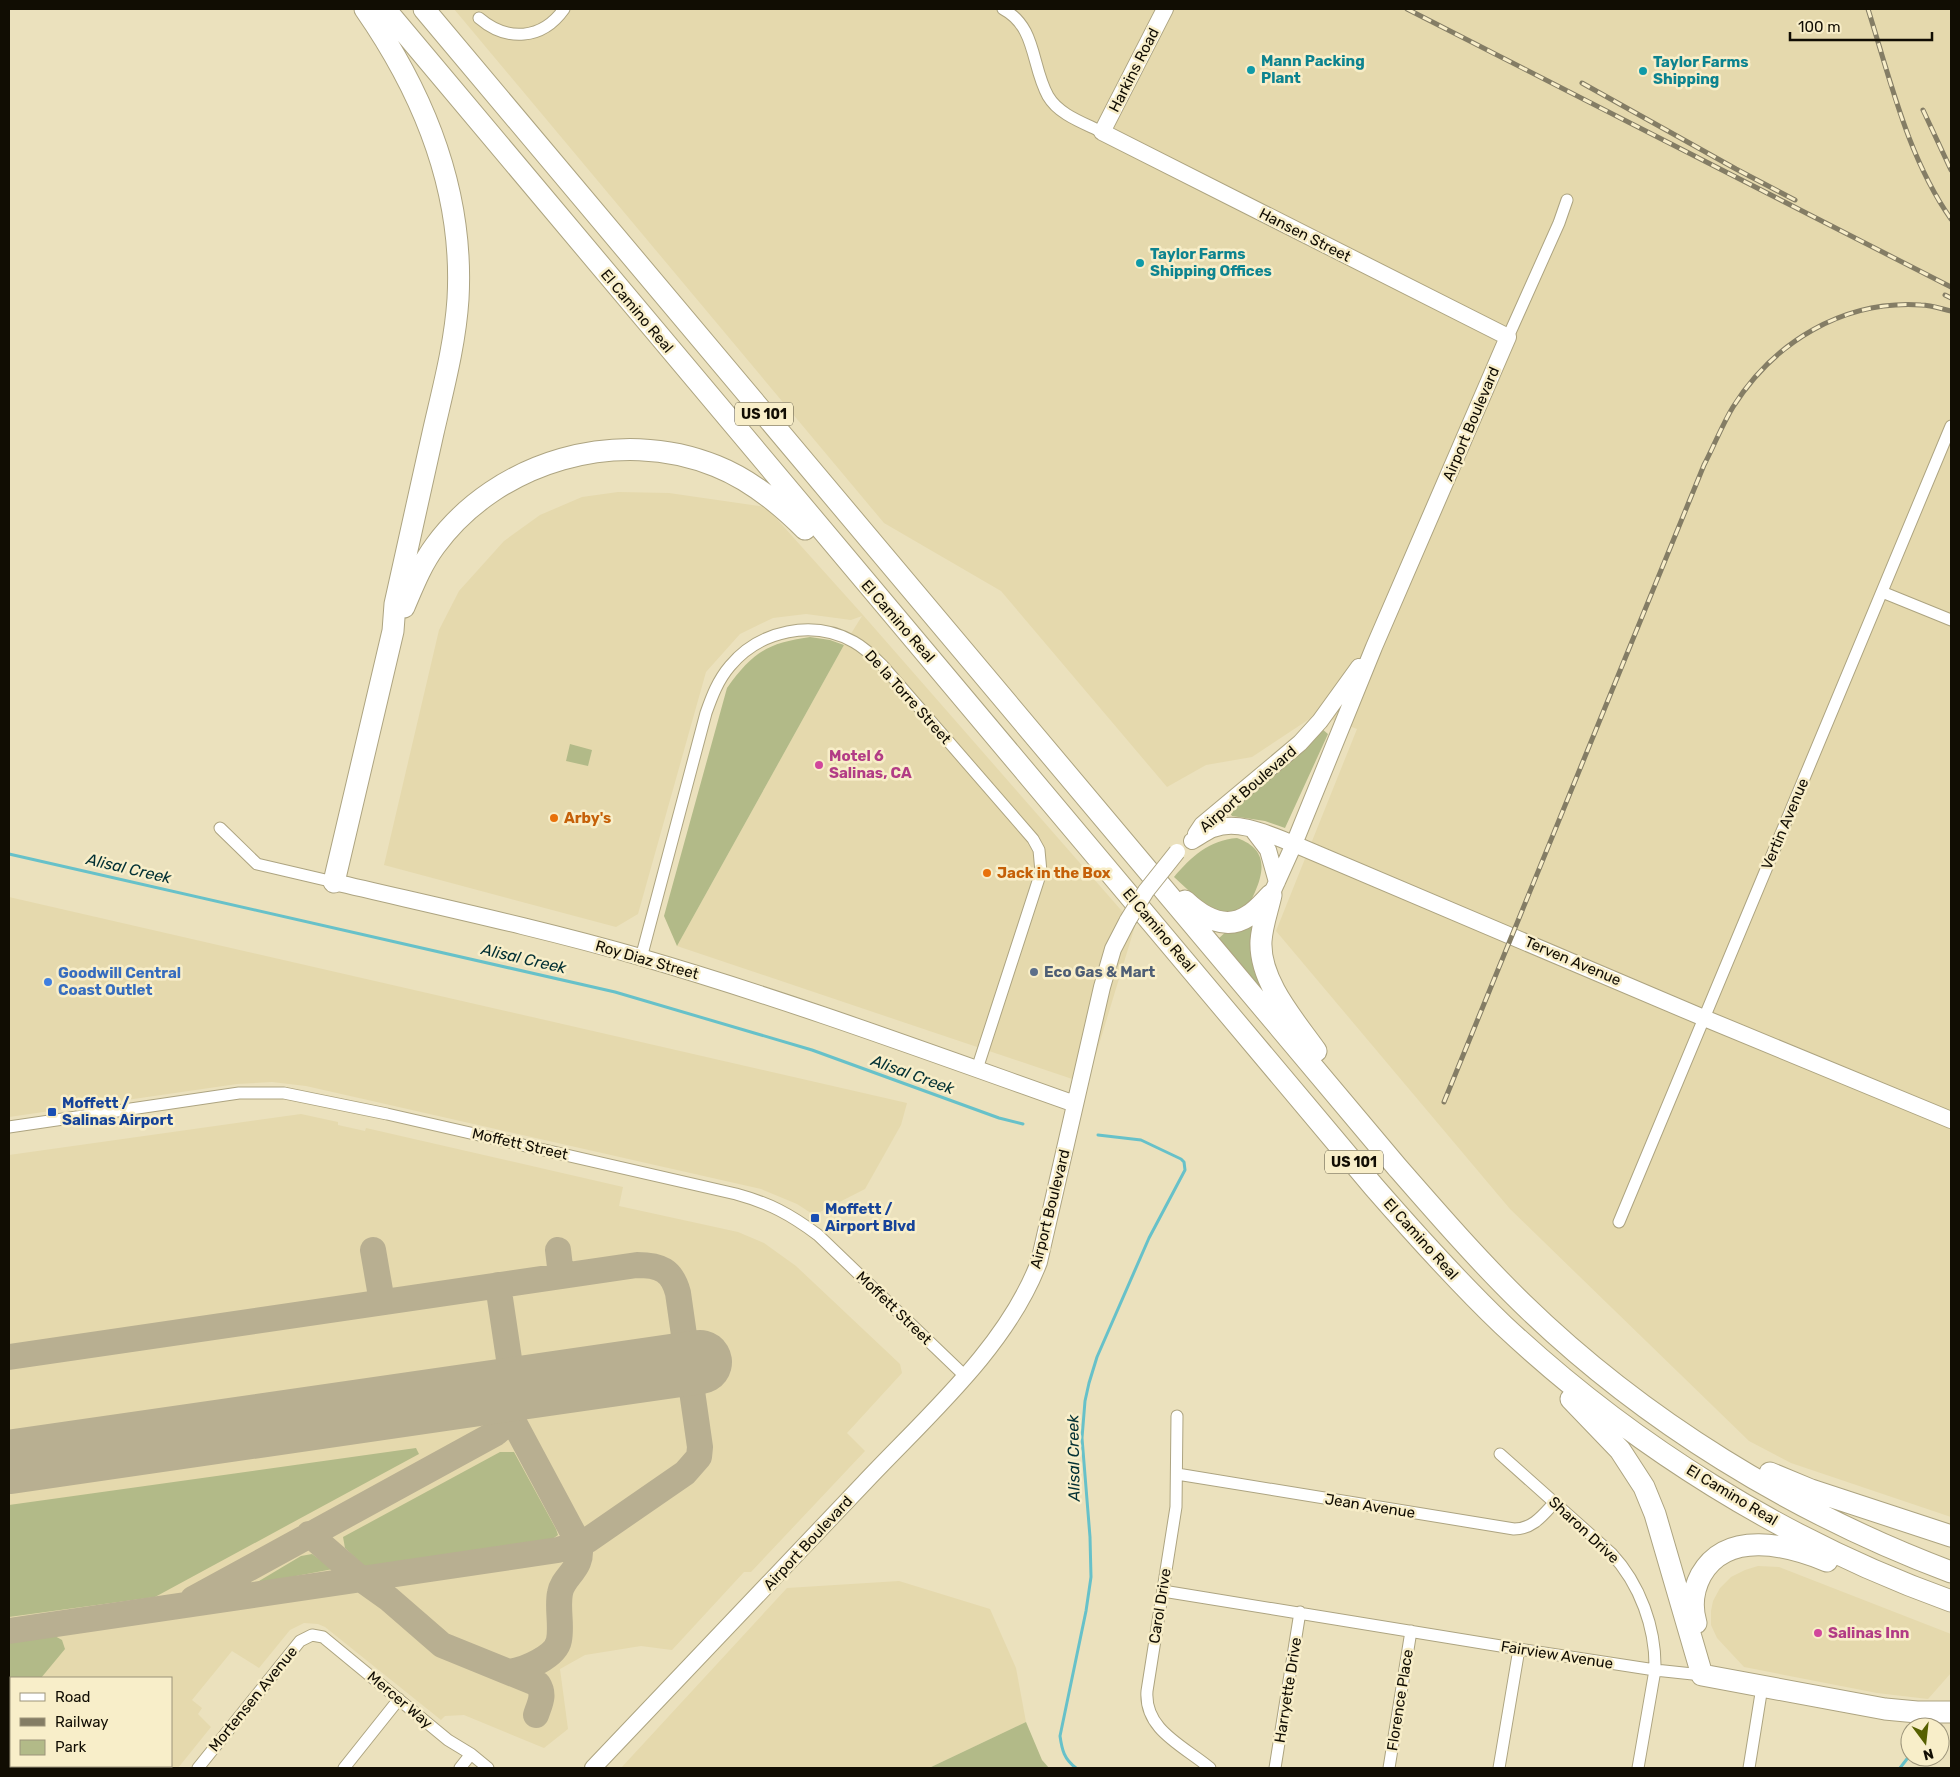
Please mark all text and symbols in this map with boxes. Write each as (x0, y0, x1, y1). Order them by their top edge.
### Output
scale bar (1790, 10, 1932, 42)
text: 100 m (1798, 18, 1840, 36)
street label: Harkins Road (1105, 25, 1163, 115)
place label: Mann Packing Plant (1261, 52, 1365, 87)
place label: Taylor Farms Shipping (1653, 53, 1749, 88)
marker: Mann Packing Plant (1245, 64, 1257, 76)
marker: Taylor Farms Shipping (1637, 65, 1649, 77)
street label: Hansen Street (1256, 204, 1354, 266)
place label: Taylor Farms Shipping Offices (1150, 245, 1272, 280)
marker: Taylor Farms Shipping Offices (1134, 257, 1146, 269)
street label: El Camino Real (597, 266, 677, 356)
street label: Airport Boulevard (1439, 364, 1503, 484)
road number: US 101 (735, 402, 793, 426)
street label: El Camino Real (857, 576, 939, 666)
street label: De la Torre Street (861, 646, 955, 748)
street label: Airport Boulevard (1196, 742, 1300, 836)
place label: Motel 6 Salinas, CA (829, 747, 912, 782)
marker: Motel 6 Salinas, CA (813, 759, 825, 771)
street label: Vertin Avenue (1758, 776, 1812, 872)
place label: Arby's (564, 809, 611, 827)
marker: Arby's (548, 812, 560, 824)
water label: Alisal Creek (84, 849, 174, 888)
place label: Jack in the Box (997, 864, 1111, 882)
marker: Jack in the Box (981, 867, 993, 879)
street label: El Camino Real (1119, 885, 1199, 975)
street label: Terven Avenue (1522, 933, 1624, 989)
street label: Roy Diaz Street (593, 937, 701, 983)
water label: Alisal Creek (479, 939, 569, 978)
place label: Eco Gas & Mart (1044, 963, 1155, 981)
place label: Goodwill Central Coast Outlet (58, 964, 181, 999)
marker: Eco Gas & Mart (1028, 966, 1040, 978)
marker: Goodwill Central Coast Outlet (42, 976, 54, 988)
water label: Alisal Creek (868, 1050, 958, 1098)
place label: Moffett / Salinas Airport (62, 1094, 173, 1129)
marker: Moffett / Salinas Airport (46, 1106, 58, 1118)
street label: Moffett Street (470, 1124, 570, 1164)
street label: Airport Boulevard (1026, 1147, 1074, 1271)
road number: US 101 (1325, 1150, 1383, 1174)
street label: El Camino Real (1380, 1195, 1462, 1283)
place label: Moffett / Airport Blvd (825, 1200, 915, 1235)
marker: Moffett / Airport Blvd (809, 1212, 821, 1224)
street label: Moffett Street (853, 1268, 936, 1349)
water label: Alisal Creek (1063, 1414, 1084, 1503)
street label: El Camino Real (1683, 1461, 1781, 1529)
street label: Jean Avenue (1324, 1490, 1416, 1522)
street label: Airport Boulevard (760, 1492, 856, 1594)
street label: Sharon Drive (1545, 1493, 1623, 1567)
street label: Carol Drive (1145, 1567, 1175, 1645)
place label: Salinas Inn (1828, 1624, 1910, 1642)
marker: Salinas Inn (1812, 1627, 1824, 1639)
street label: Harryette Drive (1271, 1636, 1305, 1744)
street label: Fairview Avenue (1500, 1637, 1614, 1673)
street label: Mortensen Avenue (205, 1643, 301, 1755)
street label: Florence Place (1383, 1648, 1417, 1752)
street label: Mercer Way (364, 1668, 436, 1732)
legend (10, 1677, 172, 1767)
text: Road (55, 1688, 91, 1706)
text: Railway (55, 1713, 109, 1731)
north arrow (1900, 1717, 1950, 1767)
text: Park (55, 1738, 86, 1756)
text: N (1921, 1745, 1935, 1764)

